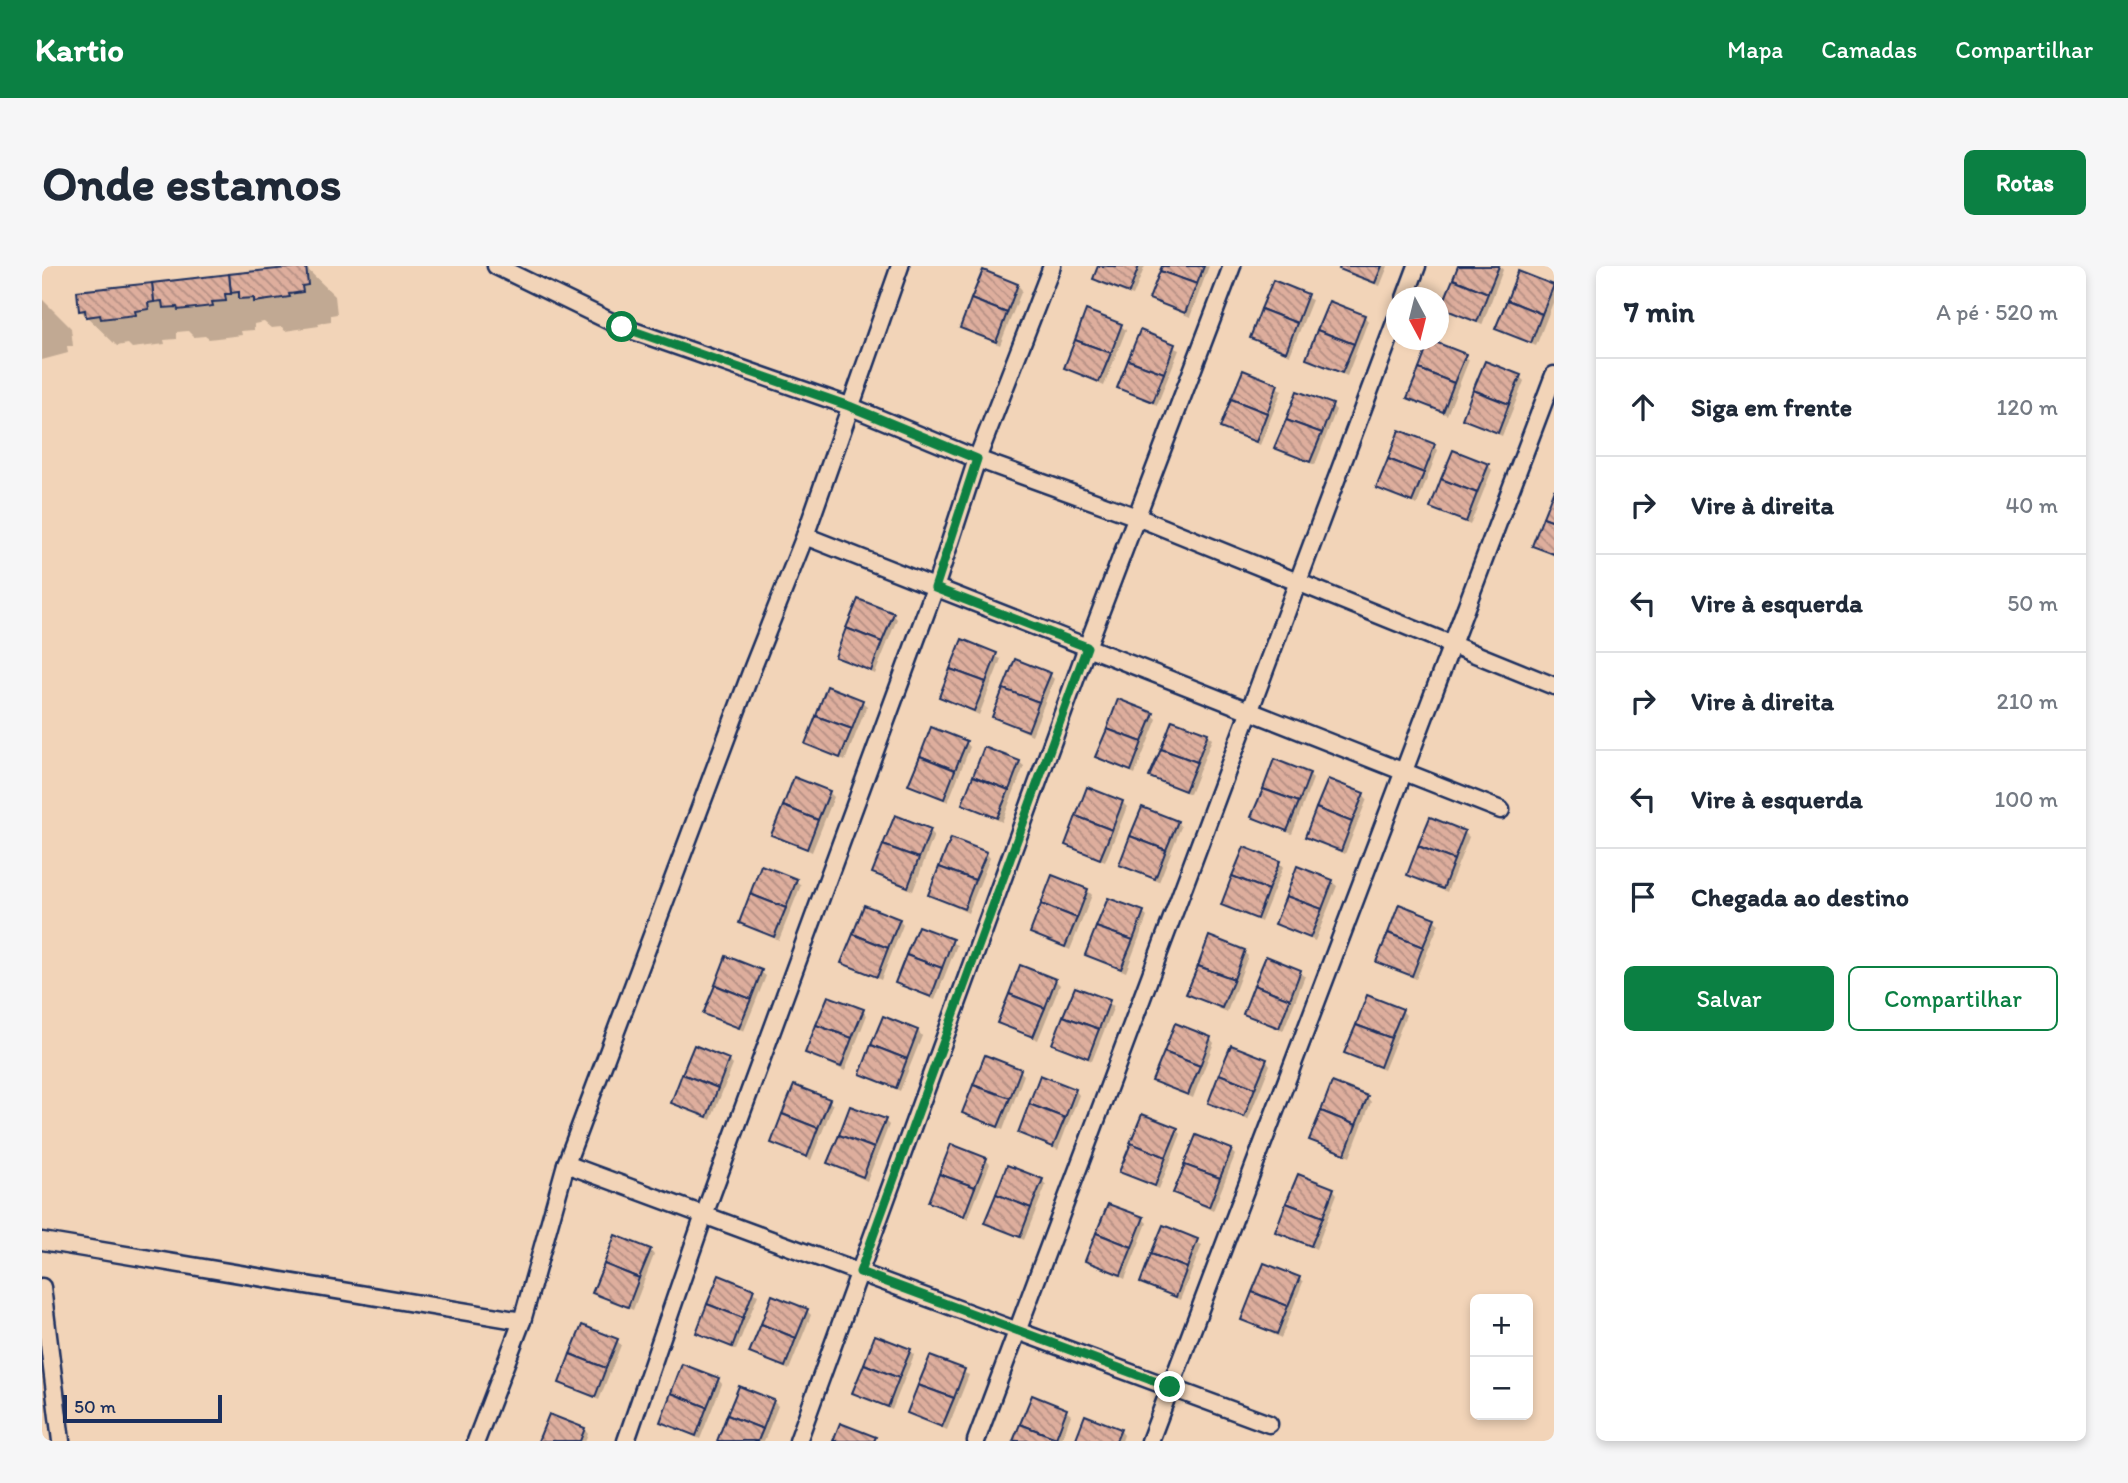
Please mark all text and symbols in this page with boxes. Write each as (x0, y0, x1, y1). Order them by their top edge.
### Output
text: Kartio (35, 30, 124, 69)
text: Mapa (1727, 35, 1783, 64)
text: Camadas (1821, 35, 1917, 64)
text: Compartilhar (1955, 35, 2093, 64)
button: Rotas (1964, 150, 2086, 215)
text: Onde estamos (42, 153, 342, 212)
north arrow (1386, 287, 1449, 350)
text: 7 min (1624, 293, 1695, 330)
text: A pé · 520 m (1936, 298, 2058, 326)
route start (606, 311, 637, 342)
icon: ahead (1624, 388, 1662, 426)
text: Siga em frente (1691, 391, 1852, 423)
text: 120 m (1997, 393, 2058, 421)
icon: right (1624, 486, 1662, 524)
text: Vire à direita (1691, 489, 1834, 521)
text: 40 m (2005, 491, 2058, 519)
icon: left (1624, 584, 1662, 622)
text: Vire à esquerda (1691, 587, 1863, 619)
text: 50 m (2007, 589, 2058, 617)
icon: right (1624, 682, 1662, 720)
text: Vire à direita (1691, 685, 1834, 717)
text: 210 m (1997, 687, 2058, 715)
icon: left (1624, 780, 1662, 818)
text: Vire à esquerda (1691, 783, 1863, 815)
text: 100 m (1994, 785, 2058, 813)
icon: arrive (1624, 878, 1662, 916)
text: Chegada ao destino (1691, 881, 1909, 913)
button: Salvar (1624, 966, 1834, 1031)
button: Compartilhar (1848, 966, 2058, 1031)
map controls (1470, 1294, 1533, 1420)
button: + (1470, 1294, 1533, 1357)
button: − (1470, 1357, 1533, 1420)
route end (1154, 1371, 1185, 1402)
scale bar (63, 1392, 222, 1424)
text: 50 m (74, 1395, 116, 1418)

